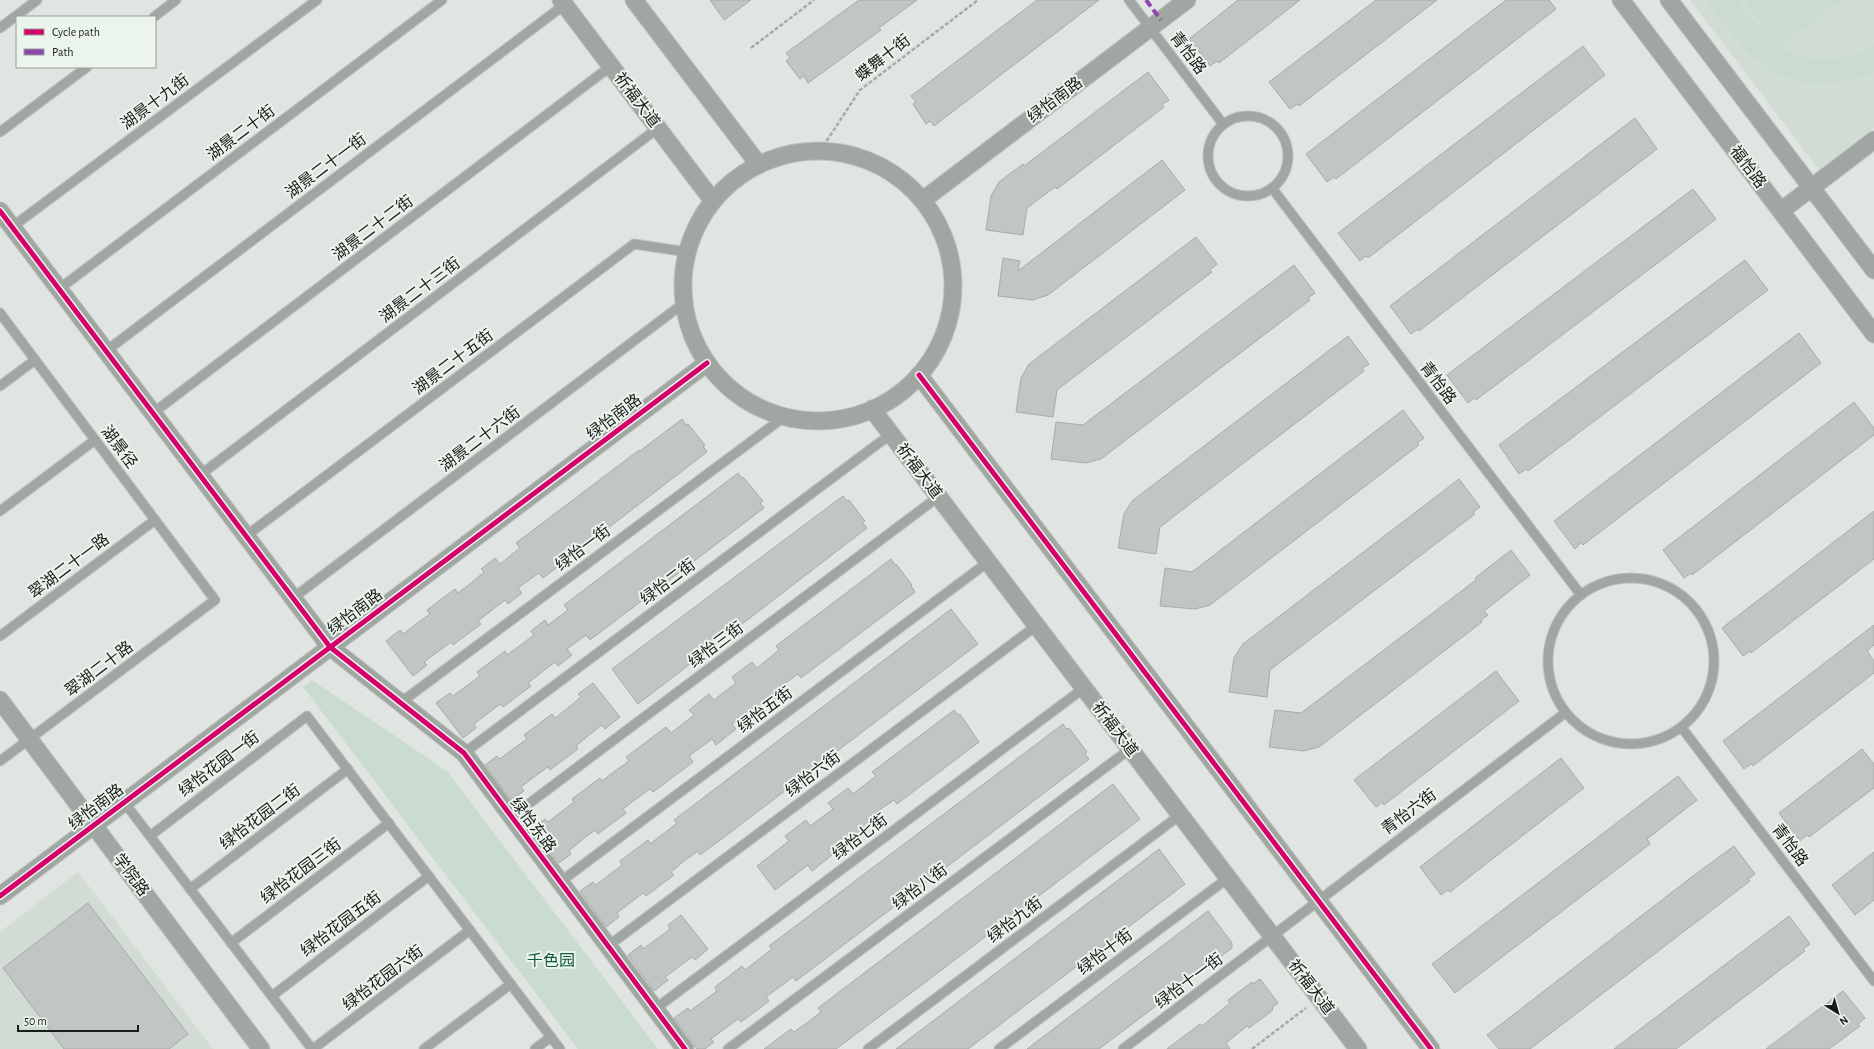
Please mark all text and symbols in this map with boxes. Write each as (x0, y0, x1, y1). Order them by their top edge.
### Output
legend (16, 16, 156, 68)
text: Cycle path (52, 26, 100, 39)
street label: 青怡路 (1167, 28, 1210, 77)
street label: 蝶舞十街 (852, 31, 913, 84)
text: Path (52, 46, 74, 58)
street label: 祈福大道 (611, 69, 663, 130)
street label: 湖景十九街 (118, 71, 192, 132)
street label: 绿怡南路 (1024, 74, 1085, 126)
street label: 湖景二十街 (204, 102, 278, 163)
street label: 湖景二十一街 (282, 130, 369, 201)
street label: 福怡路 (1727, 142, 1770, 191)
street label: 湖景二十二街 (329, 192, 416, 263)
street label: 湖景二十三街 (376, 254, 463, 325)
street label: 湖景二十五街 (409, 326, 496, 397)
street label: 青怡路 (1417, 358, 1460, 407)
street label: 绿怡南路 (583, 391, 644, 443)
street label: 湖景二十六街 (436, 403, 523, 474)
street label: 湖景径 (98, 422, 141, 471)
street label: 祈福大道 (893, 440, 945, 501)
street label: 绿怡一街 (552, 522, 613, 574)
street label: 翠湖二十一路 (25, 530, 112, 601)
street label: 绿怡二街 (637, 556, 698, 608)
street label: 绿怡南路 (324, 586, 385, 638)
street label: 绿怡三街 (685, 619, 746, 671)
street label: 翠湖二十路 (62, 638, 136, 699)
street label: 绿怡五街 (734, 684, 795, 736)
street label: 祈福大道 (1089, 698, 1141, 759)
street label: 绿怡花园一街 (175, 728, 262, 799)
street label: 绿怡六街 (782, 748, 843, 800)
street label: 绿怡南路 (65, 781, 126, 833)
street label: 绿怡花园二街 (216, 781, 303, 852)
street label: 青怡六街 (1378, 786, 1439, 838)
street label: 绿怡东路 (507, 794, 559, 855)
street label: 绿怡七街 (829, 811, 890, 863)
street label: 青怡路 (1769, 820, 1812, 869)
street label: 绿怡花园三街 (257, 835, 344, 906)
street label: 学院路 (110, 850, 153, 899)
street label: 绿怡八街 (889, 861, 950, 913)
street label: 绿怡花园五街 (297, 888, 384, 959)
street label: 绿怡九街 (984, 894, 1045, 946)
street label: 绿怡十街 (1074, 926, 1135, 978)
street label: 绿怡花园六街 (339, 942, 426, 1013)
street label: 绿怡十一街 (1152, 950, 1226, 1011)
park label: 千色园 (527, 952, 575, 969)
street label: 祈福大道 (1285, 956, 1337, 1017)
north arrow (1818, 993, 1858, 1033)
scale bar (18, 1007, 138, 1033)
text: N (1837, 1014, 1850, 1027)
text: 50 m (24, 1015, 47, 1027)

